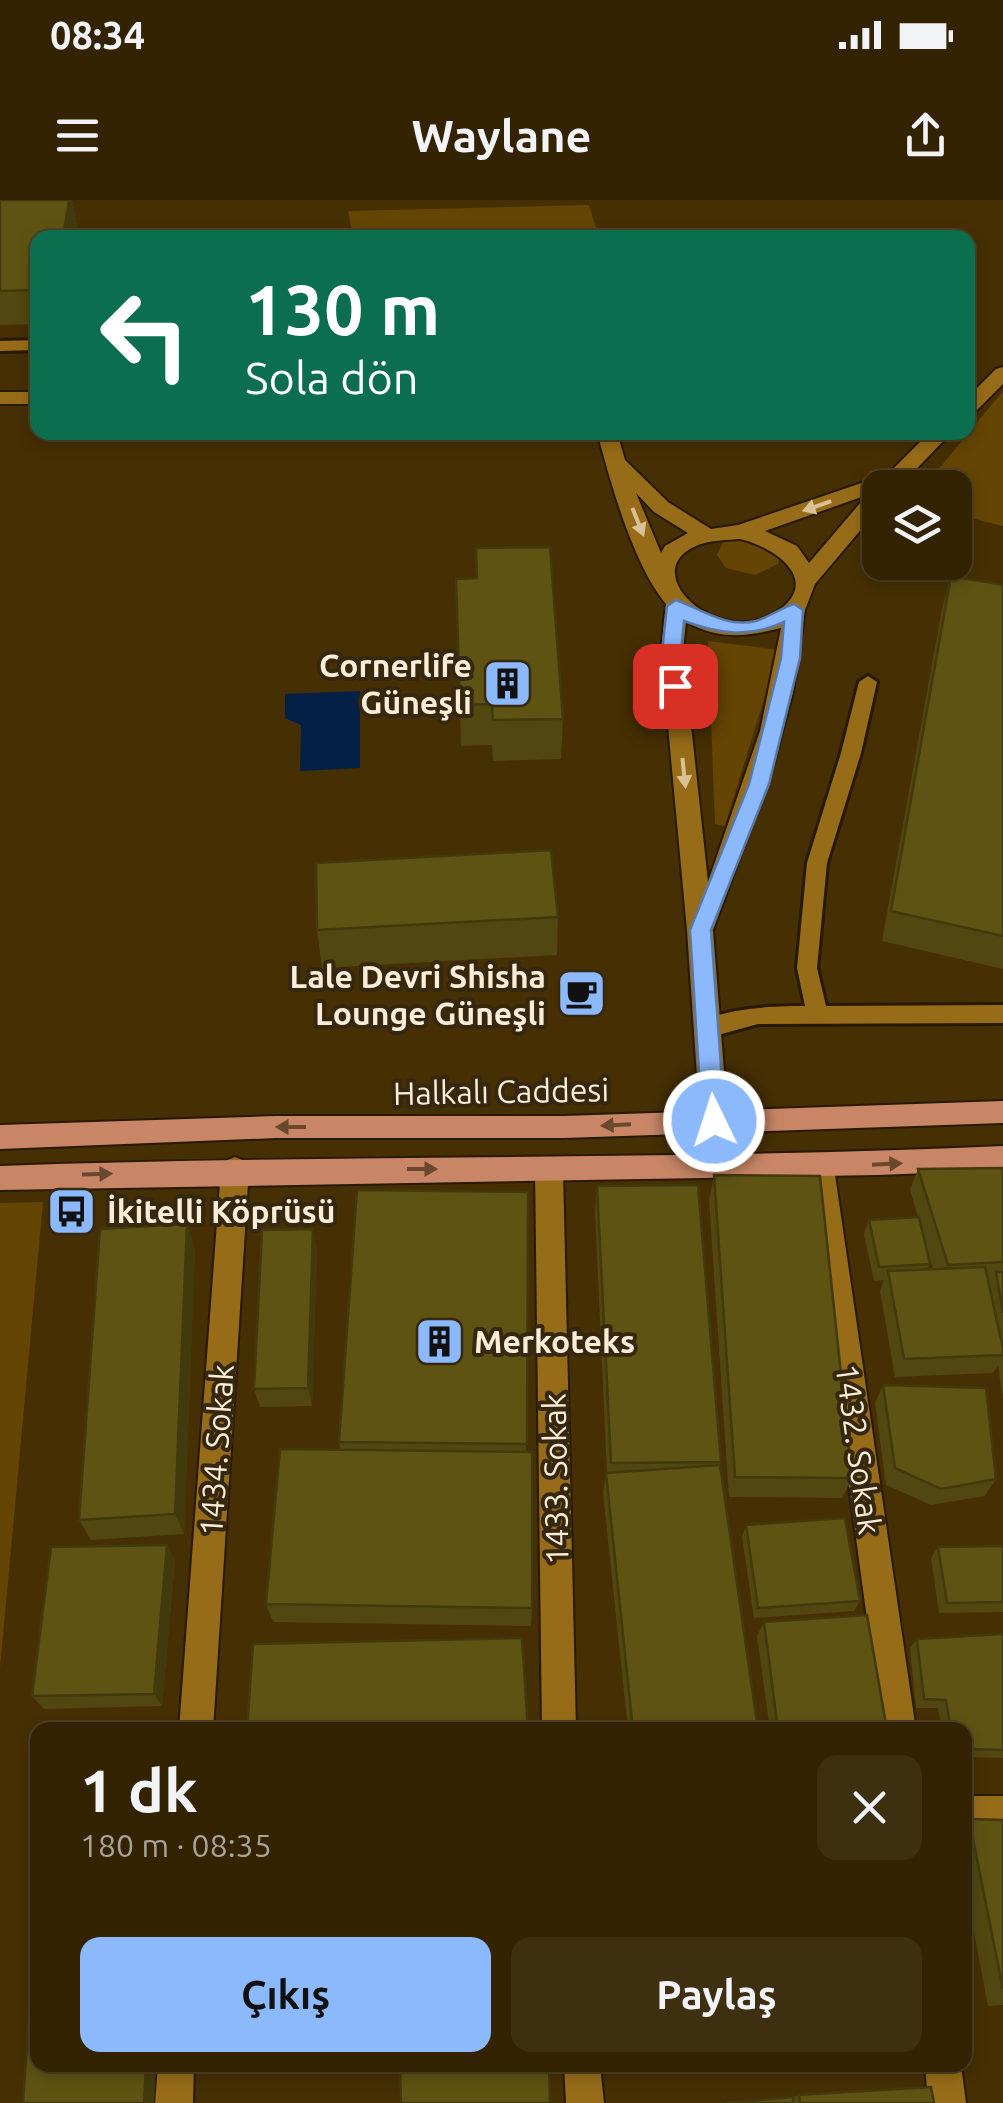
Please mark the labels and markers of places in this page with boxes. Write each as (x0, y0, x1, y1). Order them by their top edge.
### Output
pin (633, 644, 718, 729)
place label: Cornerlife Güneşli (319, 647, 472, 721)
building icon: Cornerlife Güneşli (481, 657, 533, 709)
place label: Lale Devri Shisha Lounge Güneşli (290, 958, 546, 1032)
cafe icon: Lale Devri Shisha Lounge Güneşli (555, 968, 607, 1020)
bus stop icon: İkitelli Köprüsü (46, 1185, 98, 1237)
place label: İkitelli Köprüsü (107, 1193, 335, 1229)
building icon: Merkoteks (413, 1315, 465, 1367)
place label: Merkoteks (474, 1323, 635, 1359)

